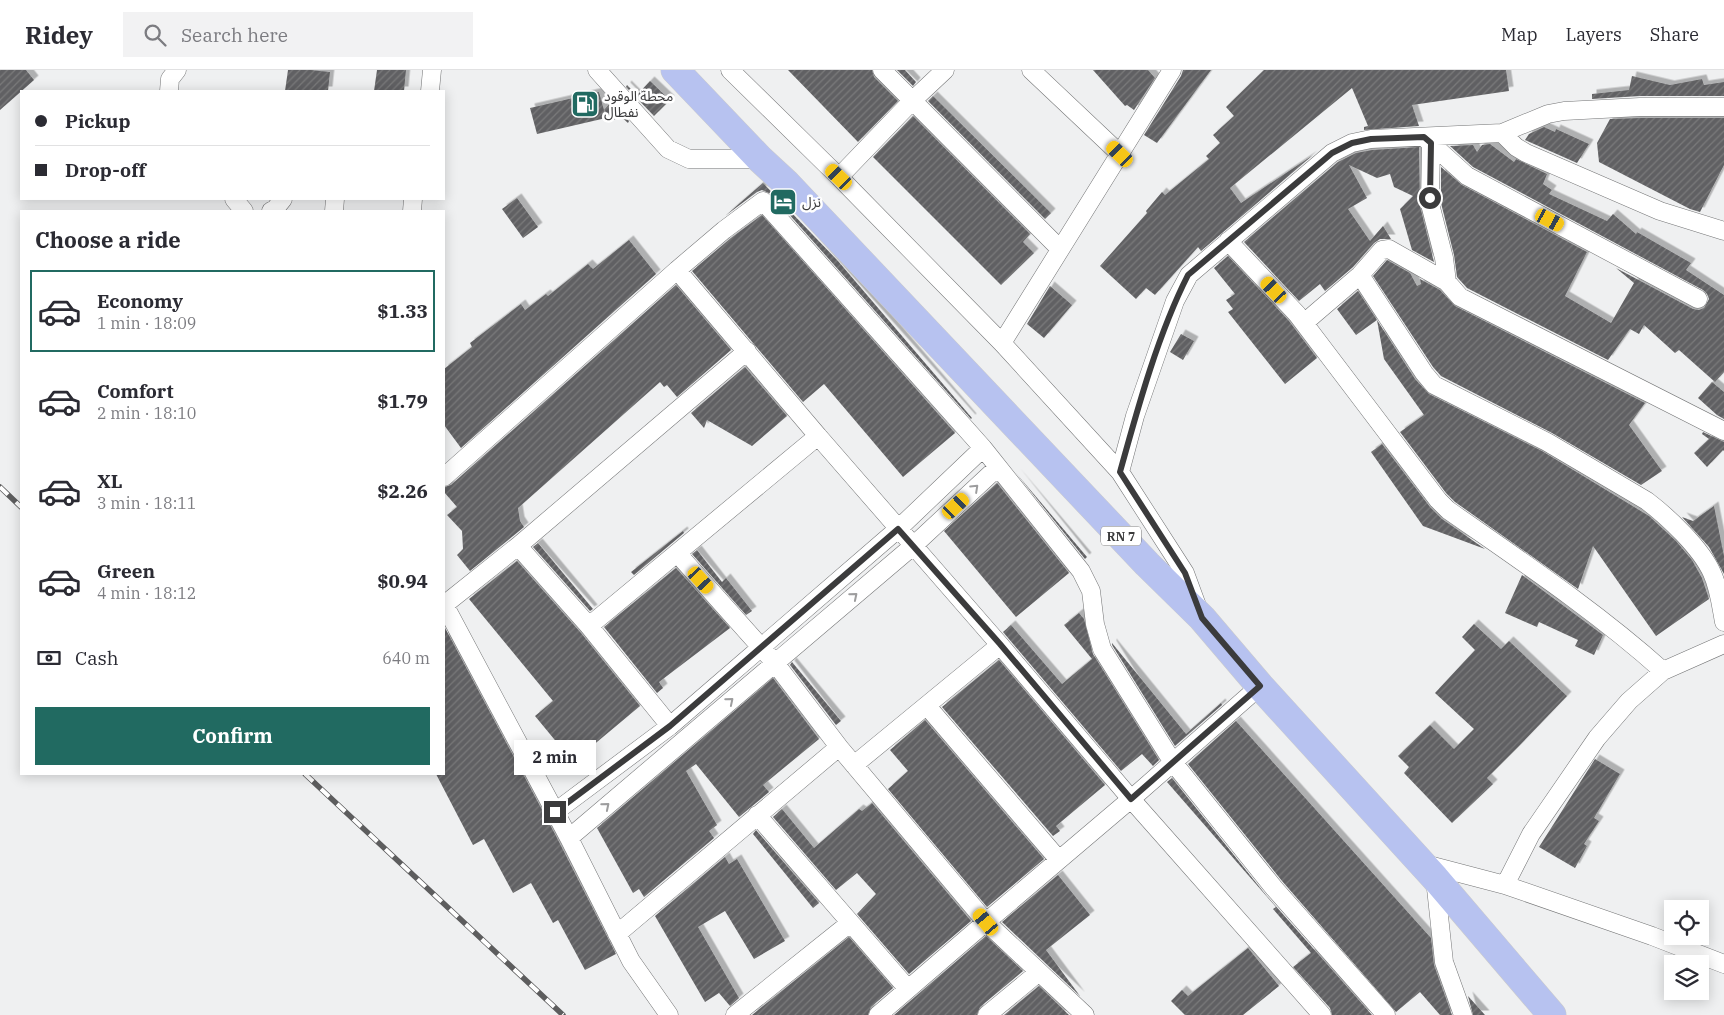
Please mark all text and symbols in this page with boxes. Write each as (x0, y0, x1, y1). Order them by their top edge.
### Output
search box (123, 12, 473, 57)
text: Ridey (25, 19, 93, 51)
icon: search (141, 21, 169, 49)
text: Search here (181, 23, 288, 47)
text: Map (1501, 23, 1538, 46)
text: Layers (1566, 23, 1622, 46)
text: Share (1650, 23, 1699, 46)
place label: محطة الوقود نفطال (604, 87, 673, 121)
fuel station icon: محطة الوقود نفطال (570, 89, 600, 119)
text: Pickup (65, 109, 130, 133)
car (1104, 138, 1136, 170)
text: Drop-off (65, 158, 146, 182)
car (822, 161, 855, 193)
hotel icon: نزل (768, 187, 798, 217)
route start (1419, 187, 1441, 209)
place label: نزل (802, 193, 821, 211)
car (1533, 206, 1566, 234)
text: Choose a ride (35, 225, 181, 254)
car (1258, 274, 1289, 306)
icon: car (37, 289, 82, 334)
text: Economy (97, 289, 183, 313)
text: $1.33 (377, 299, 428, 323)
text: 1 min · 18:09 (97, 313, 196, 333)
icon: car (37, 379, 82, 424)
text: Comfort (97, 379, 174, 403)
text: $1.79 (377, 389, 428, 413)
text: 2 min · 18:10 (97, 403, 196, 423)
icon: car (37, 469, 82, 514)
text: XL (97, 469, 123, 493)
text: $2.26 (377, 479, 428, 503)
one-way arrow (970, 485, 979, 494)
car (939, 490, 972, 522)
text: 3 min · 18:11 (97, 493, 196, 513)
road number: RN 7 (1101, 526, 1141, 546)
icon: car (37, 559, 82, 604)
text: Green (97, 559, 155, 583)
car (685, 564, 716, 596)
text: $0.94 (377, 569, 428, 593)
text: 4 min · 18:12 (97, 583, 196, 603)
one-way arrow (848, 593, 857, 602)
icon: cash (35, 644, 63, 672)
text: Cash (75, 646, 119, 670)
text: 640 m (382, 648, 430, 668)
one-way arrow (724, 698, 733, 707)
button: Confirm (35, 707, 430, 765)
callout: 2 min (514, 740, 596, 774)
text: 2 min (533, 747, 577, 767)
route end (544, 801, 566, 823)
one-way arrow (600, 803, 609, 812)
map controls (1664, 900, 1709, 1000)
button: locate (1664, 900, 1709, 945)
car (970, 906, 1001, 938)
button: layers (1664, 955, 1709, 1000)

